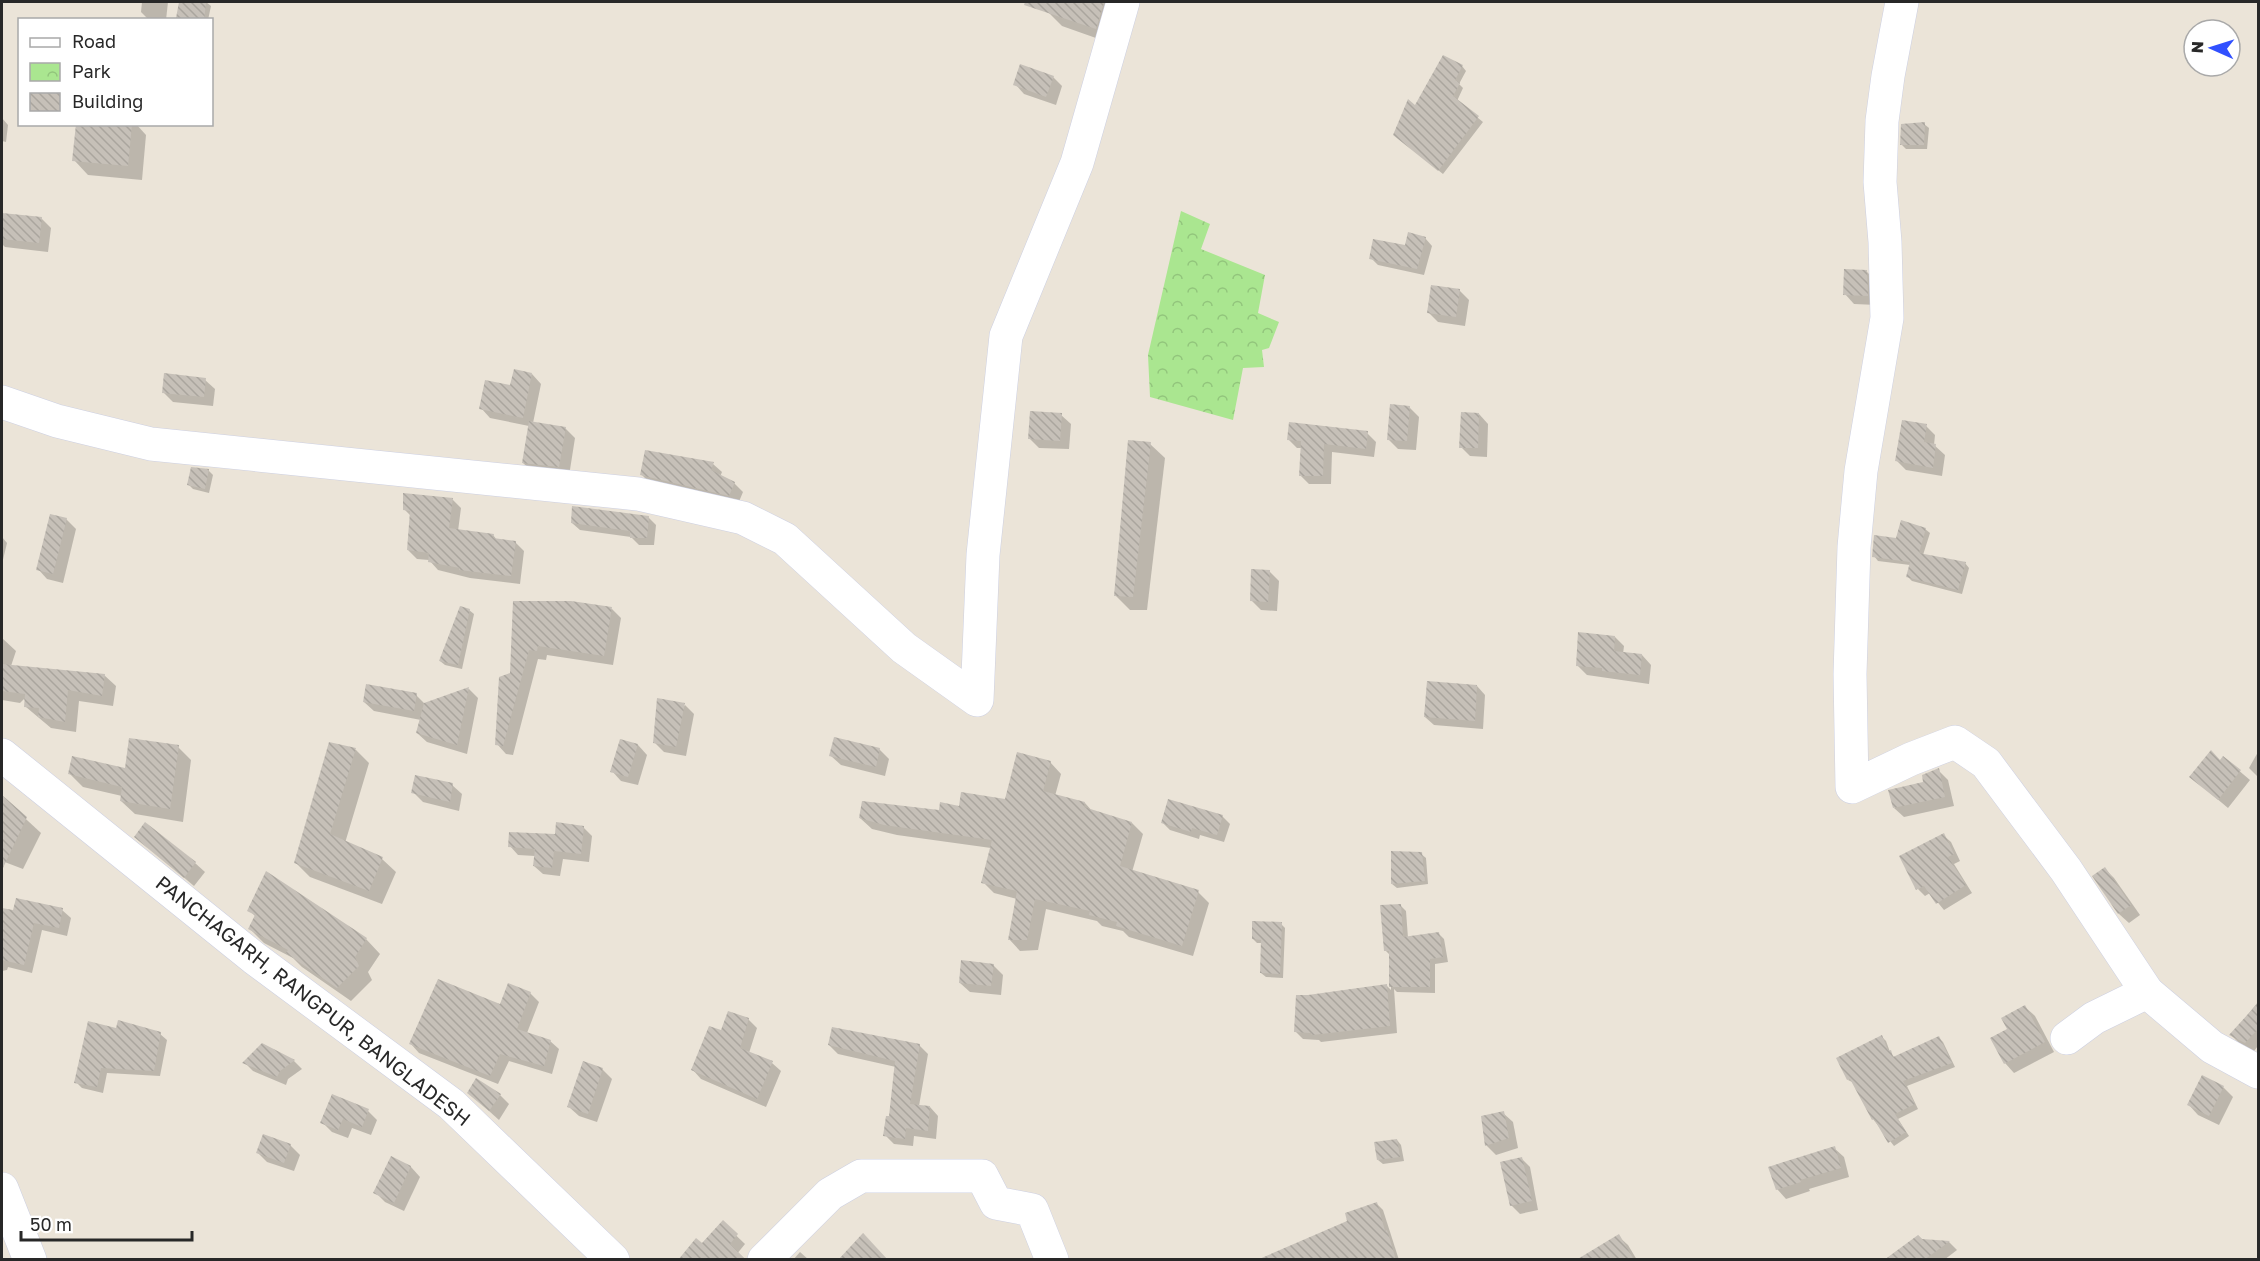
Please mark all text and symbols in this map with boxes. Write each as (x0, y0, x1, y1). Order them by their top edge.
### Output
legend (18, 18, 213, 126)
north arrow (2182, 18, 2242, 78)
text: Road (72, 30, 116, 52)
text: N (2187, 41, 2207, 54)
text: Park (72, 60, 111, 82)
text: Building (72, 90, 143, 112)
street label: PANCHAGARH, RANGPUR, BANGLADESH (152, 870, 476, 1131)
scale bar (21, 1204, 192, 1242)
text: 50 m (30, 1213, 72, 1235)

